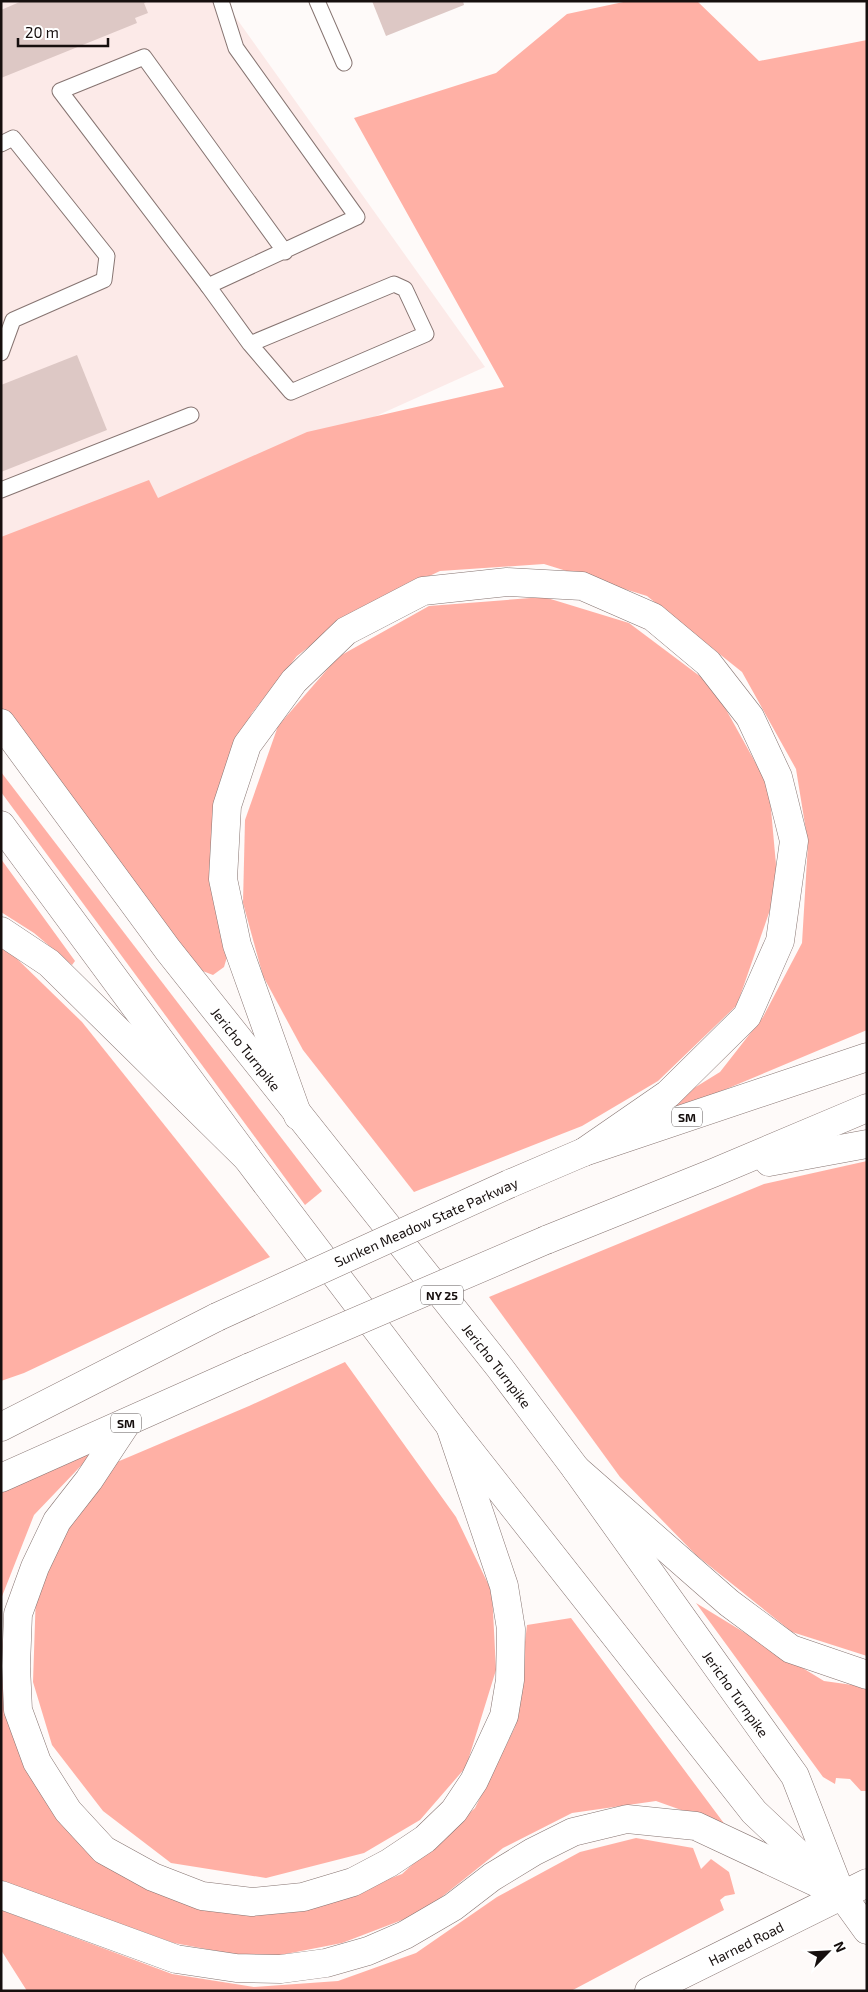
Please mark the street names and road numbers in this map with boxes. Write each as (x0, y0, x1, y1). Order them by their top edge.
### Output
street label: Jericho Turnpike (208, 1004, 285, 1094)
road number: SM (672, 1108, 702, 1126)
street label: Sunken Meadow State Parkway (331, 1173, 521, 1270)
road number: NY 25 (421, 1286, 463, 1304)
street label: Jericho Turnpike (459, 1320, 535, 1411)
road number: SM (111, 1414, 141, 1432)
street label: Jericho Turnpike (700, 1647, 773, 1740)
street label: Harned Road (705, 1917, 786, 1969)

